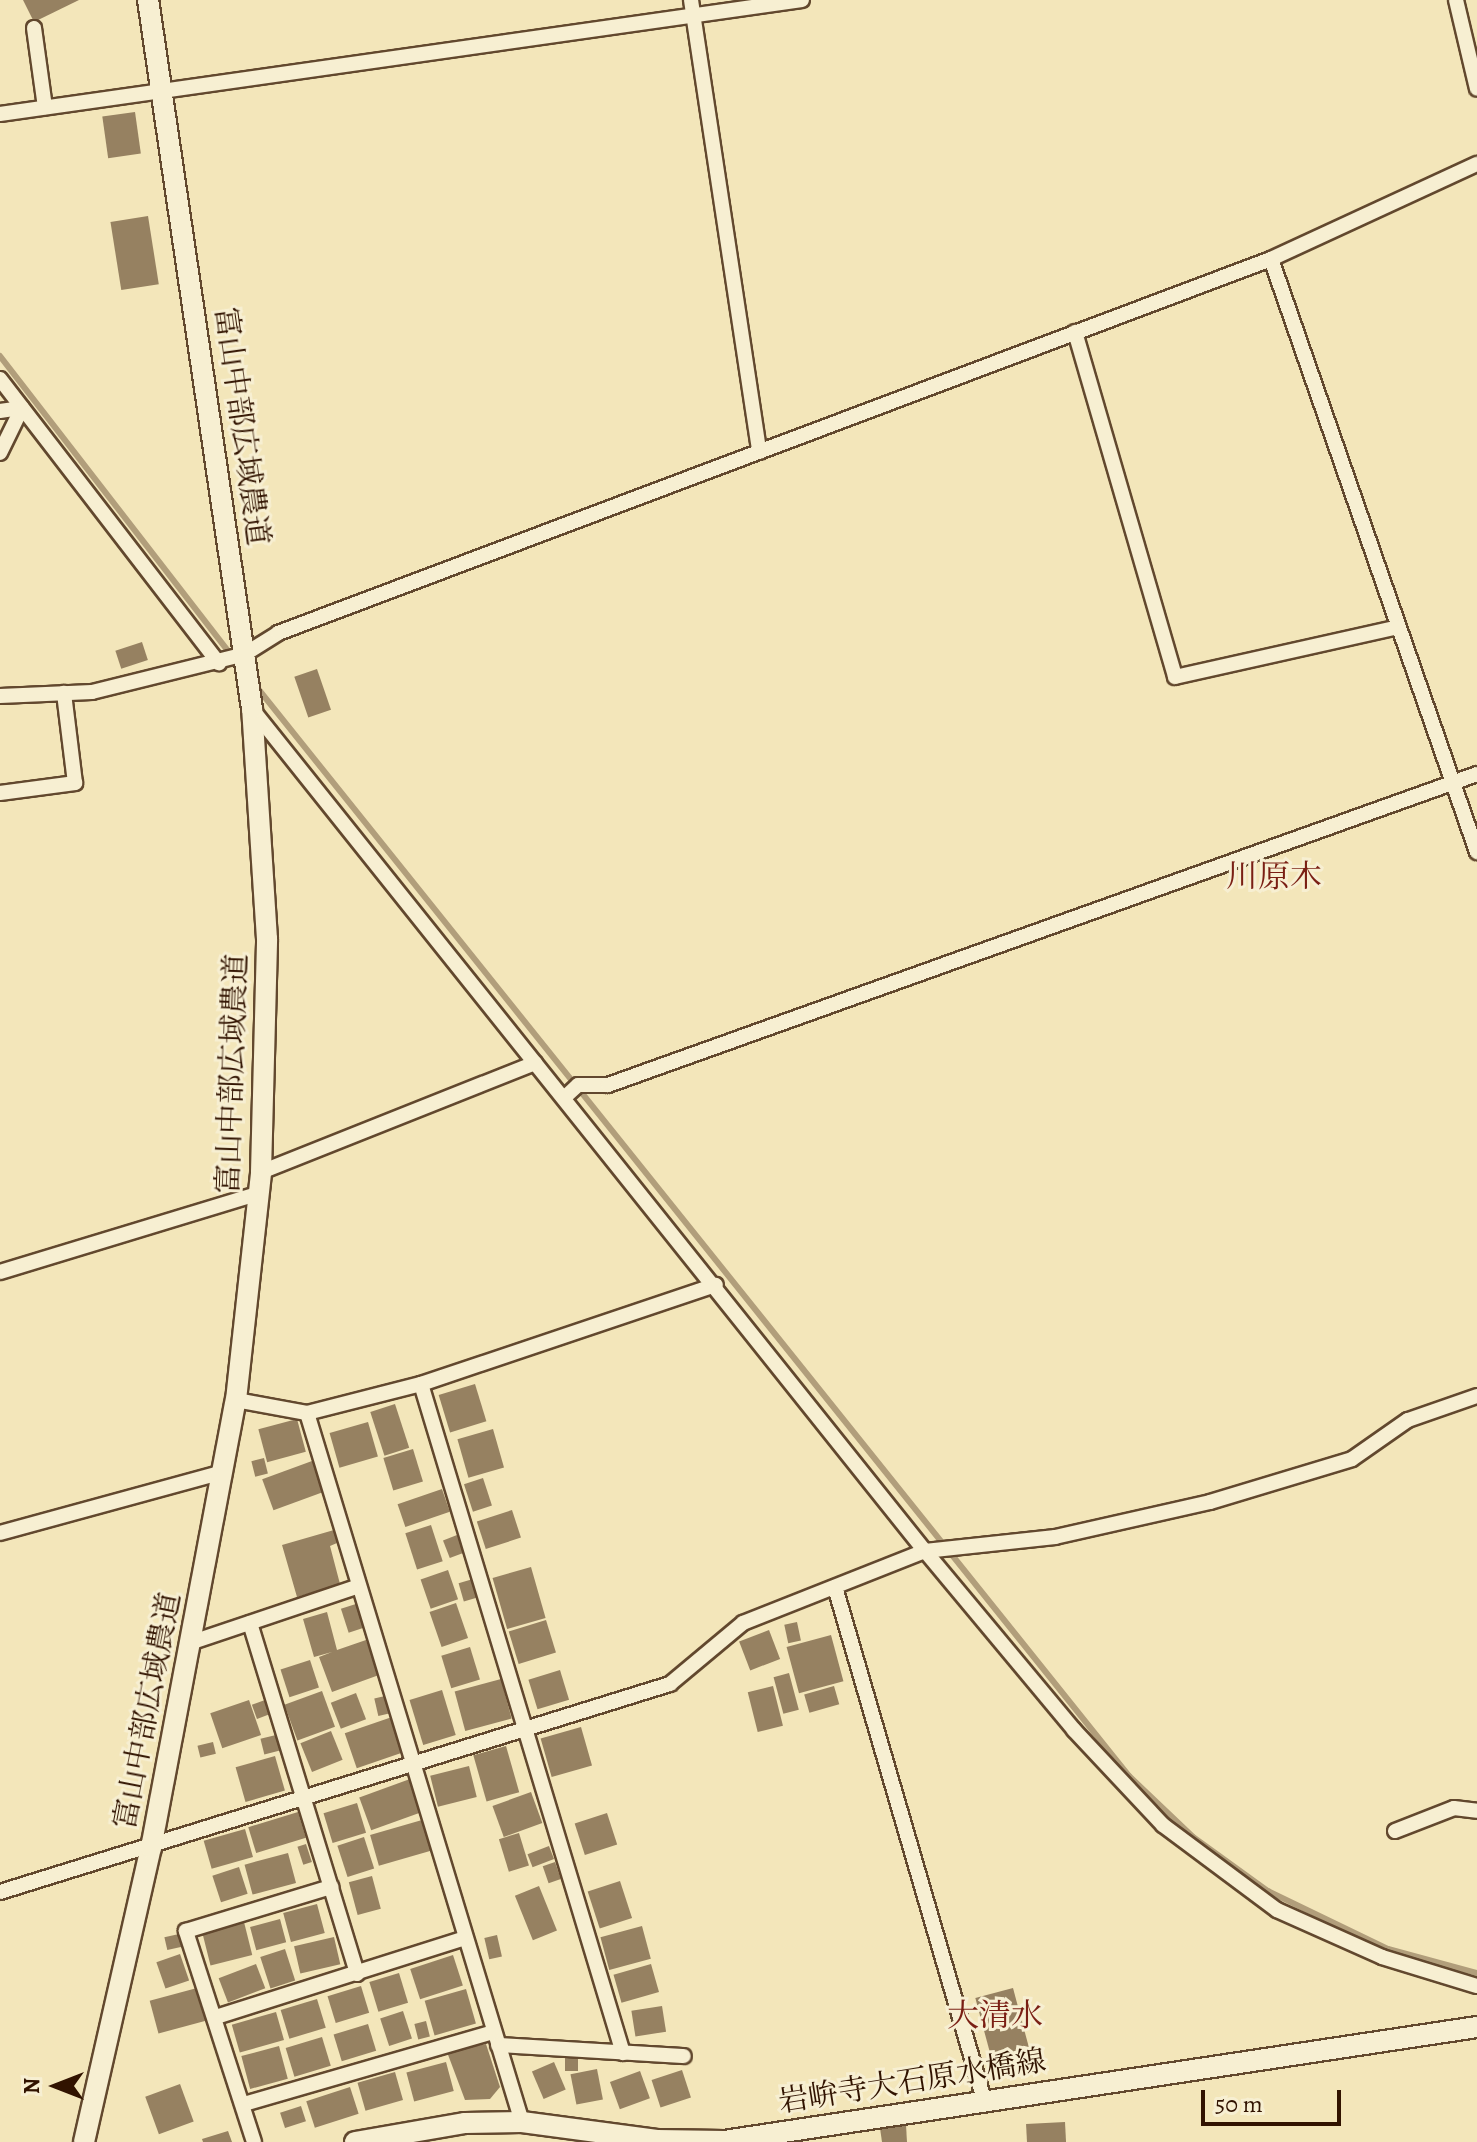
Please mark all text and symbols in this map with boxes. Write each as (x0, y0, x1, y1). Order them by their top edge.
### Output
street label: 富山中部広域農道 (207, 305, 277, 547)
district label: 川原木 (1226, 857, 1322, 895)
street label: 富山中部広域農道 (210, 953, 254, 1195)
street label: 富山中部広域農道 (106, 1590, 188, 1832)
district label: 大清水 (947, 1996, 1043, 2034)
street label: 岩峅寺大石原水橋線 (776, 2042, 1048, 2120)
north arrow (16, 2046, 96, 2126)
scale bar (1205, 2074, 1345, 2124)
text: N (17, 2078, 47, 2094)
text: 50 m (1215, 2088, 1263, 2120)

